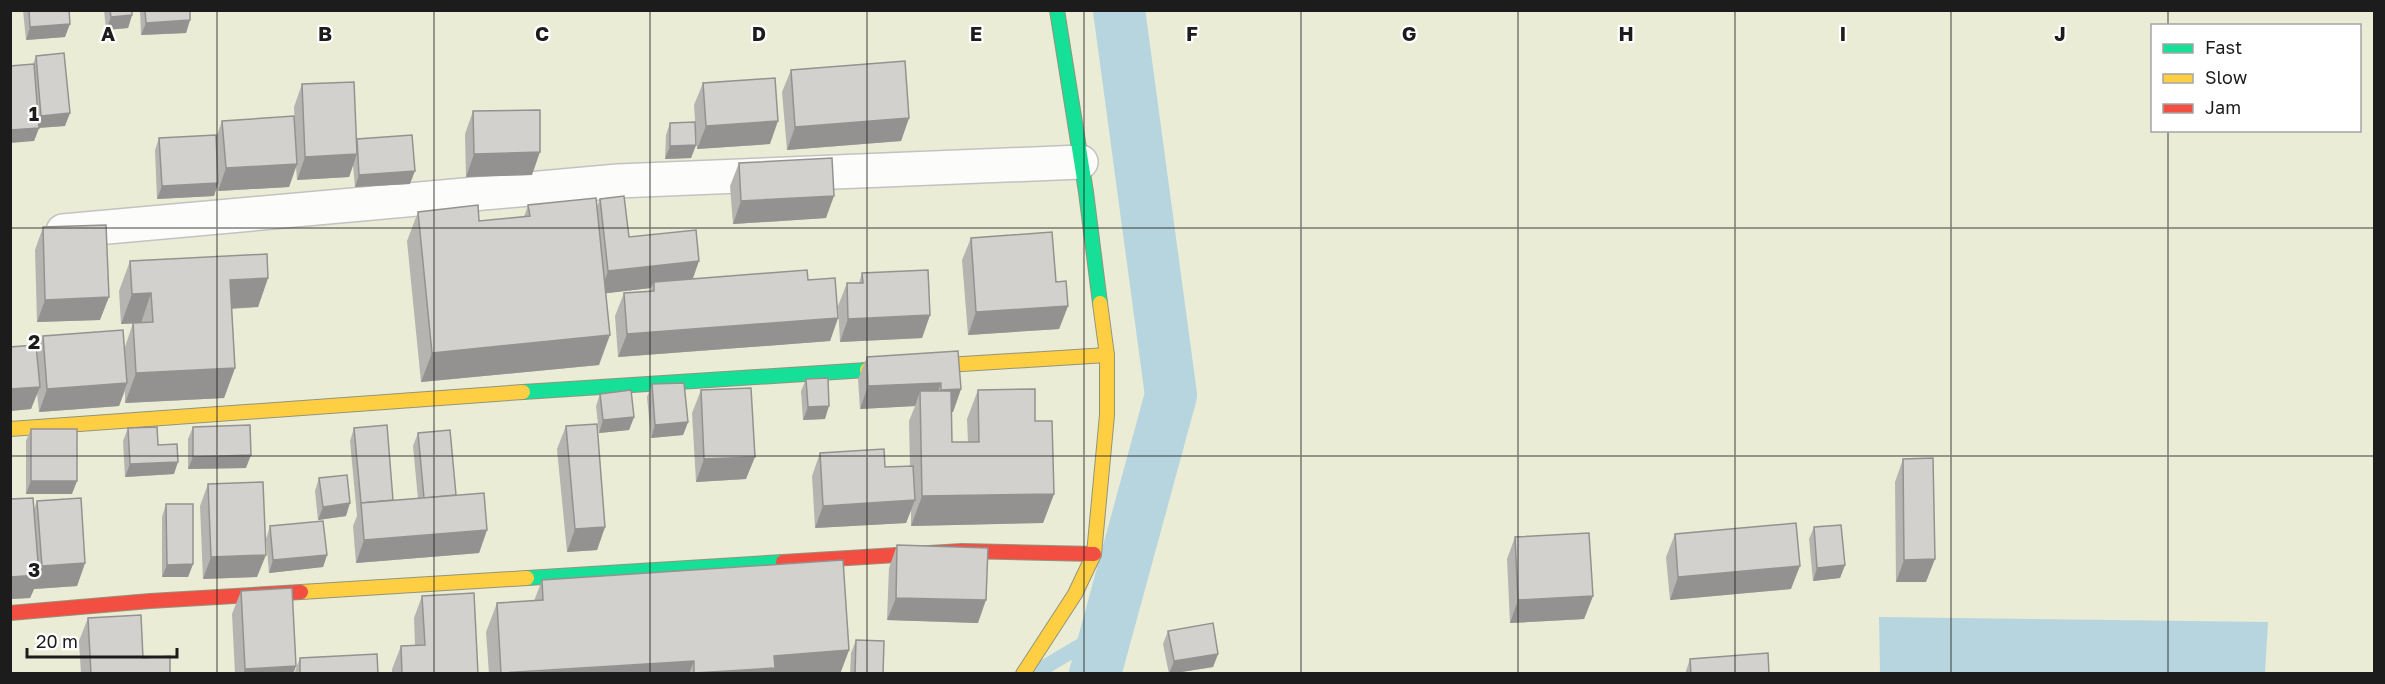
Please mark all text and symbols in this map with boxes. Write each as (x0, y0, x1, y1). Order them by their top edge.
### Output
text: A (101, 21, 115, 45)
text: B (318, 21, 332, 45)
text: C (535, 21, 549, 45)
text: D (752, 21, 766, 45)
text: E (970, 21, 982, 45)
text: F (1186, 21, 1198, 45)
text: G (1402, 21, 1416, 45)
text: H (1618, 21, 1634, 45)
text: I (1840, 21, 1846, 45)
text: J (2054, 21, 2066, 45)
legend (2151, 24, 2361, 132)
text: Fast (2205, 36, 2242, 58)
text: Slow (2205, 66, 2248, 88)
text: Jam (2205, 96, 2241, 118)
text: 1 (29, 101, 39, 125)
text: 2 (28, 329, 40, 353)
text: 3 (28, 557, 40, 581)
scale bar (27, 621, 177, 659)
text: 20 m (36, 630, 78, 652)

